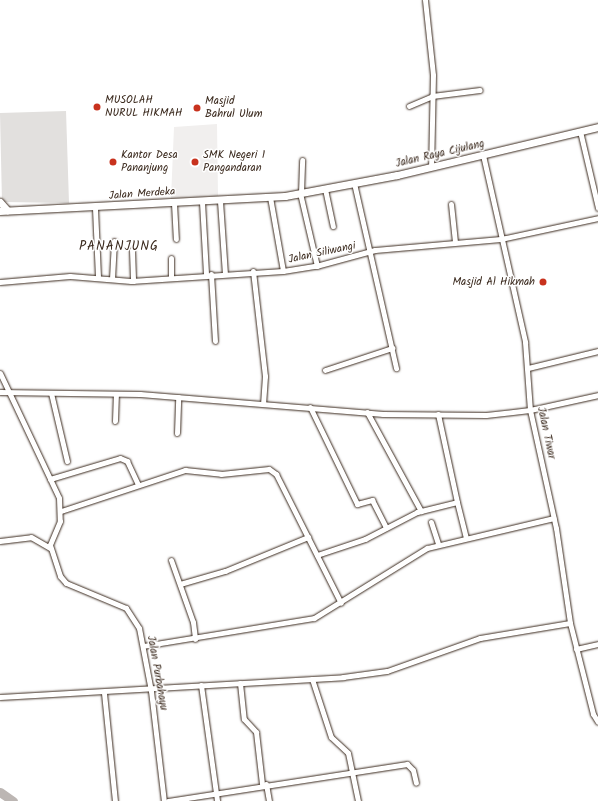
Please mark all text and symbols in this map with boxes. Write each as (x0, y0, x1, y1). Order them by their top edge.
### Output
place label: MUSOLAH NURUL HIKMAH (105, 94, 182, 120)
place label: Masjid Bahrul Ulum (205, 95, 262, 121)
marker: MUSOLAH NURUL HIKMAH (92, 102, 102, 112)
marker: Masjid Bahrul Ulum (192, 103, 202, 113)
street label: Jalan Raya Cijulang (394, 137, 486, 171)
place label: Kantor Desa Pananjung (121, 149, 178, 175)
place label: SMK Negeri 1 Pangandaran (203, 149, 265, 175)
marker: Kantor Desa Pananjung (108, 157, 118, 167)
marker: SMK Negeri 1 Pangandaran (190, 157, 200, 167)
street label: Jalan Merdeka (108, 185, 176, 203)
district label: PANANJUNG (79, 239, 159, 255)
street label: Jalan Siliwangi (287, 239, 357, 267)
place label: Masjid Al Hikmah (452, 275, 535, 289)
marker: Masjid Al Hikmah (538, 277, 548, 287)
street label: Jalan Tiwar (534, 406, 558, 460)
street label: Jalan Purbahayu (144, 635, 170, 711)

